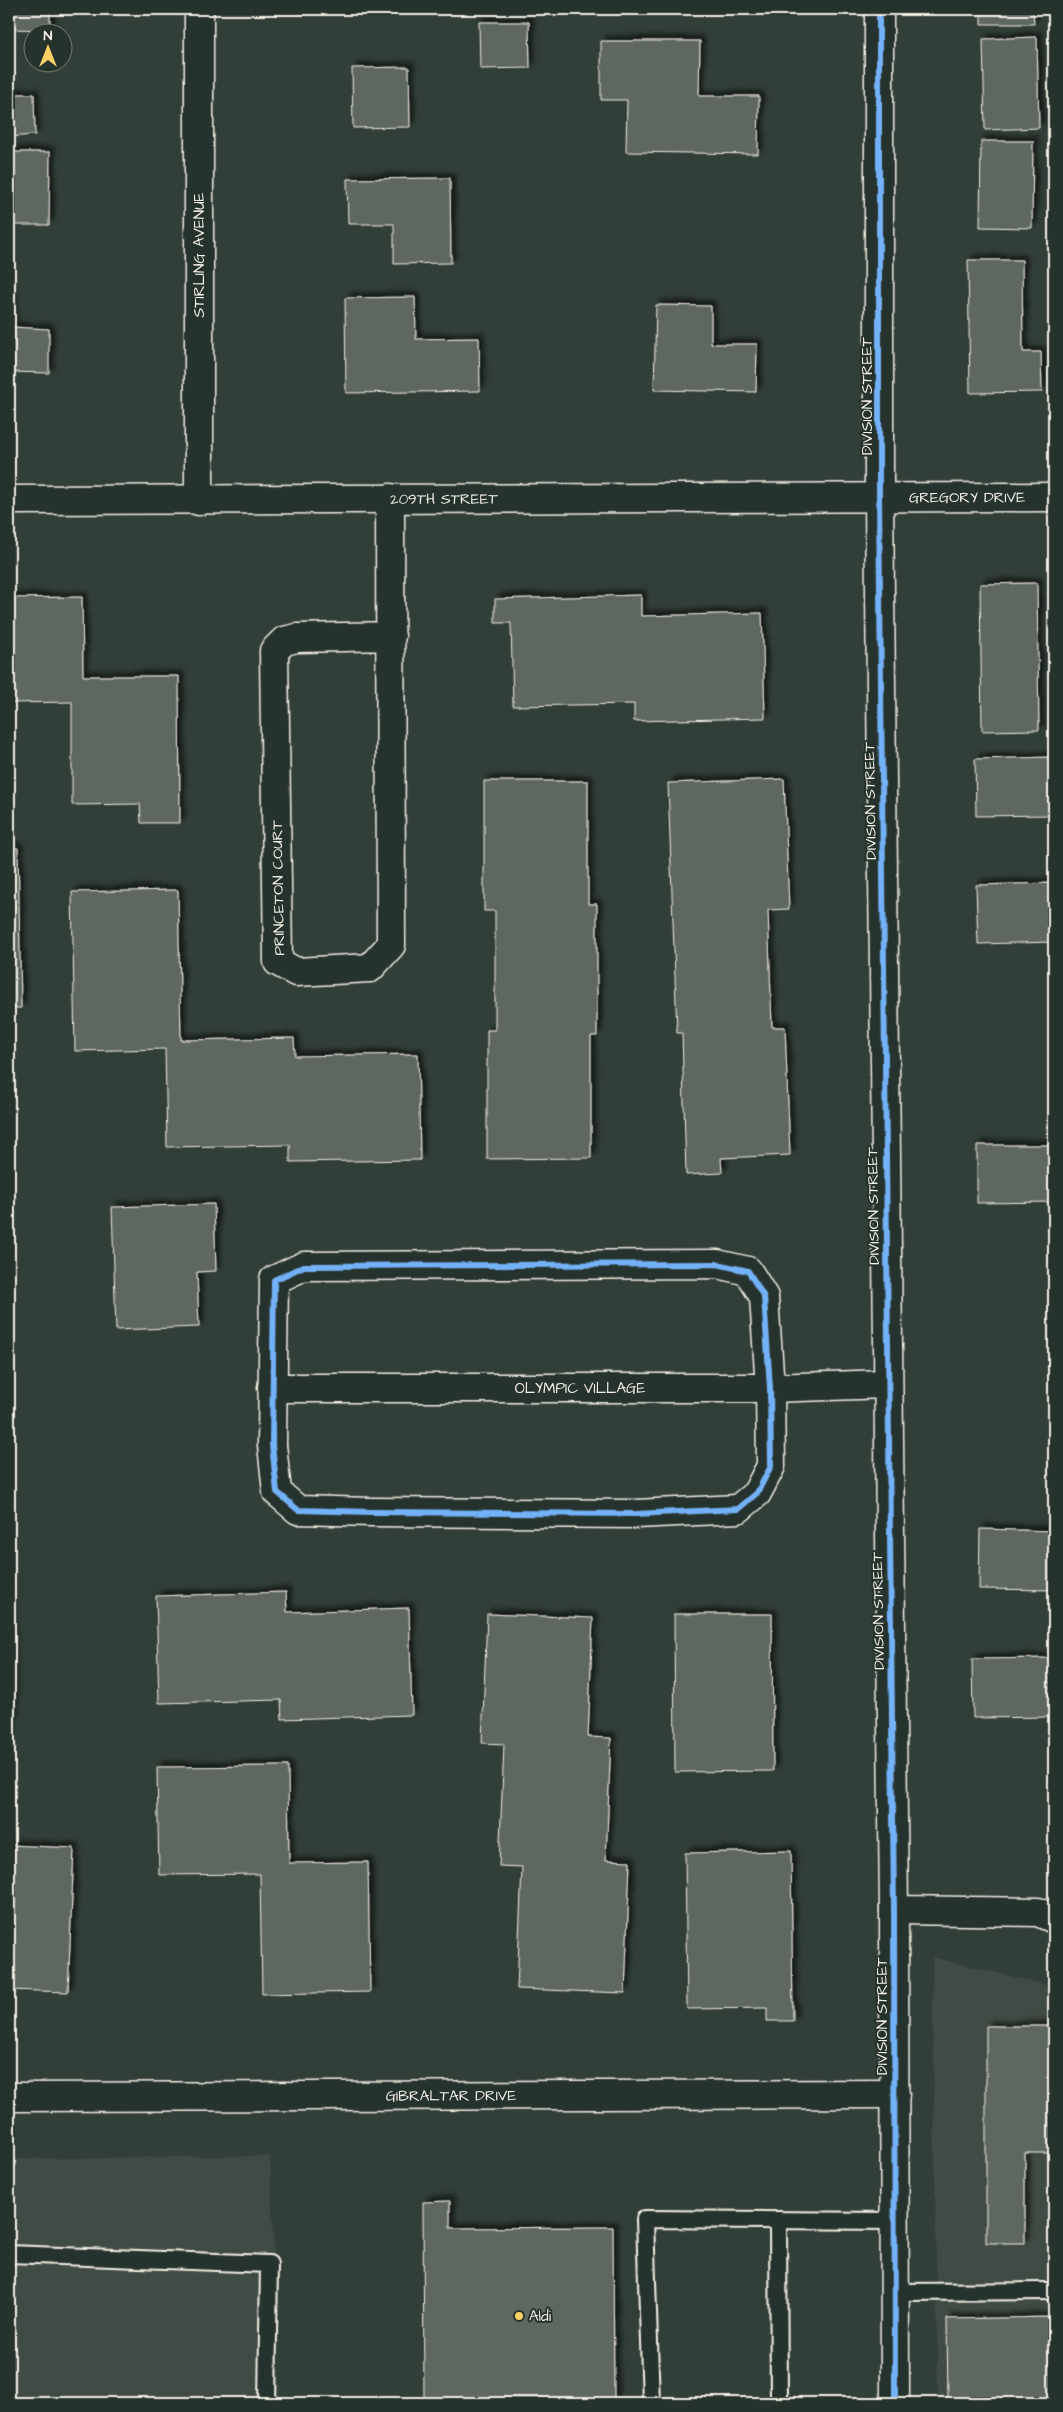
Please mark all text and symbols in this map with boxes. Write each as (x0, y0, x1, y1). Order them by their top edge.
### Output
north arrow (22, 22, 72, 72)
text: N (44, 26, 53, 46)
street label: STIRLING AVENUE (189, 192, 210, 318)
street label: DIVISION STREET (857, 336, 878, 455)
street label: GREGORY DRIVE (909, 487, 1025, 508)
street label: 209TH STREET (390, 489, 499, 510)
street label: DIVISION STREET (859, 741, 882, 860)
street label: PRINCETON COURT (267, 819, 290, 956)
street label: DIVISION STREET (862, 1146, 885, 1265)
street label: OLYMPIC VILLAGE (515, 1378, 645, 1399)
street label: DIVISION STREET (867, 1551, 890, 1670)
street label: DIVISION STREET (872, 1956, 893, 2075)
street label: GIBRALTAR DRIVE (386, 2085, 517, 2107)
place label: Aldi (529, 2306, 552, 2327)
marker: Aldi (513, 2310, 525, 2322)

